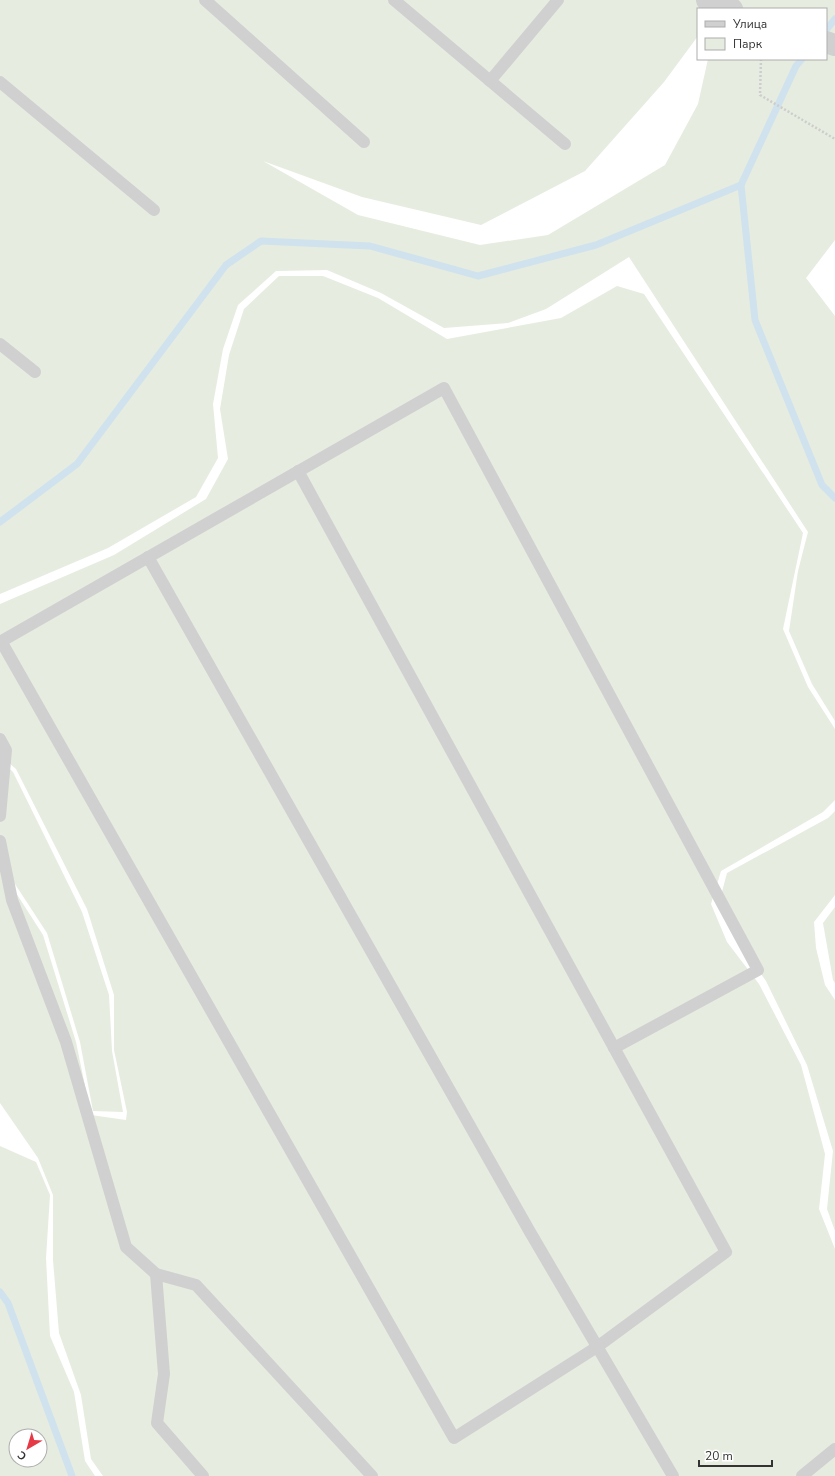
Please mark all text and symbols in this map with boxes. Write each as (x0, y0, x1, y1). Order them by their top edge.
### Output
legend (697, 8, 827, 60)
text: Улица (732, 16, 767, 32)
text: Парк (733, 36, 763, 52)
north arrow (8, 1428, 48, 1468)
scale bar (699, 1442, 772, 1468)
text: С (14, 1447, 30, 1464)
text: 20 m (705, 1448, 733, 1464)

